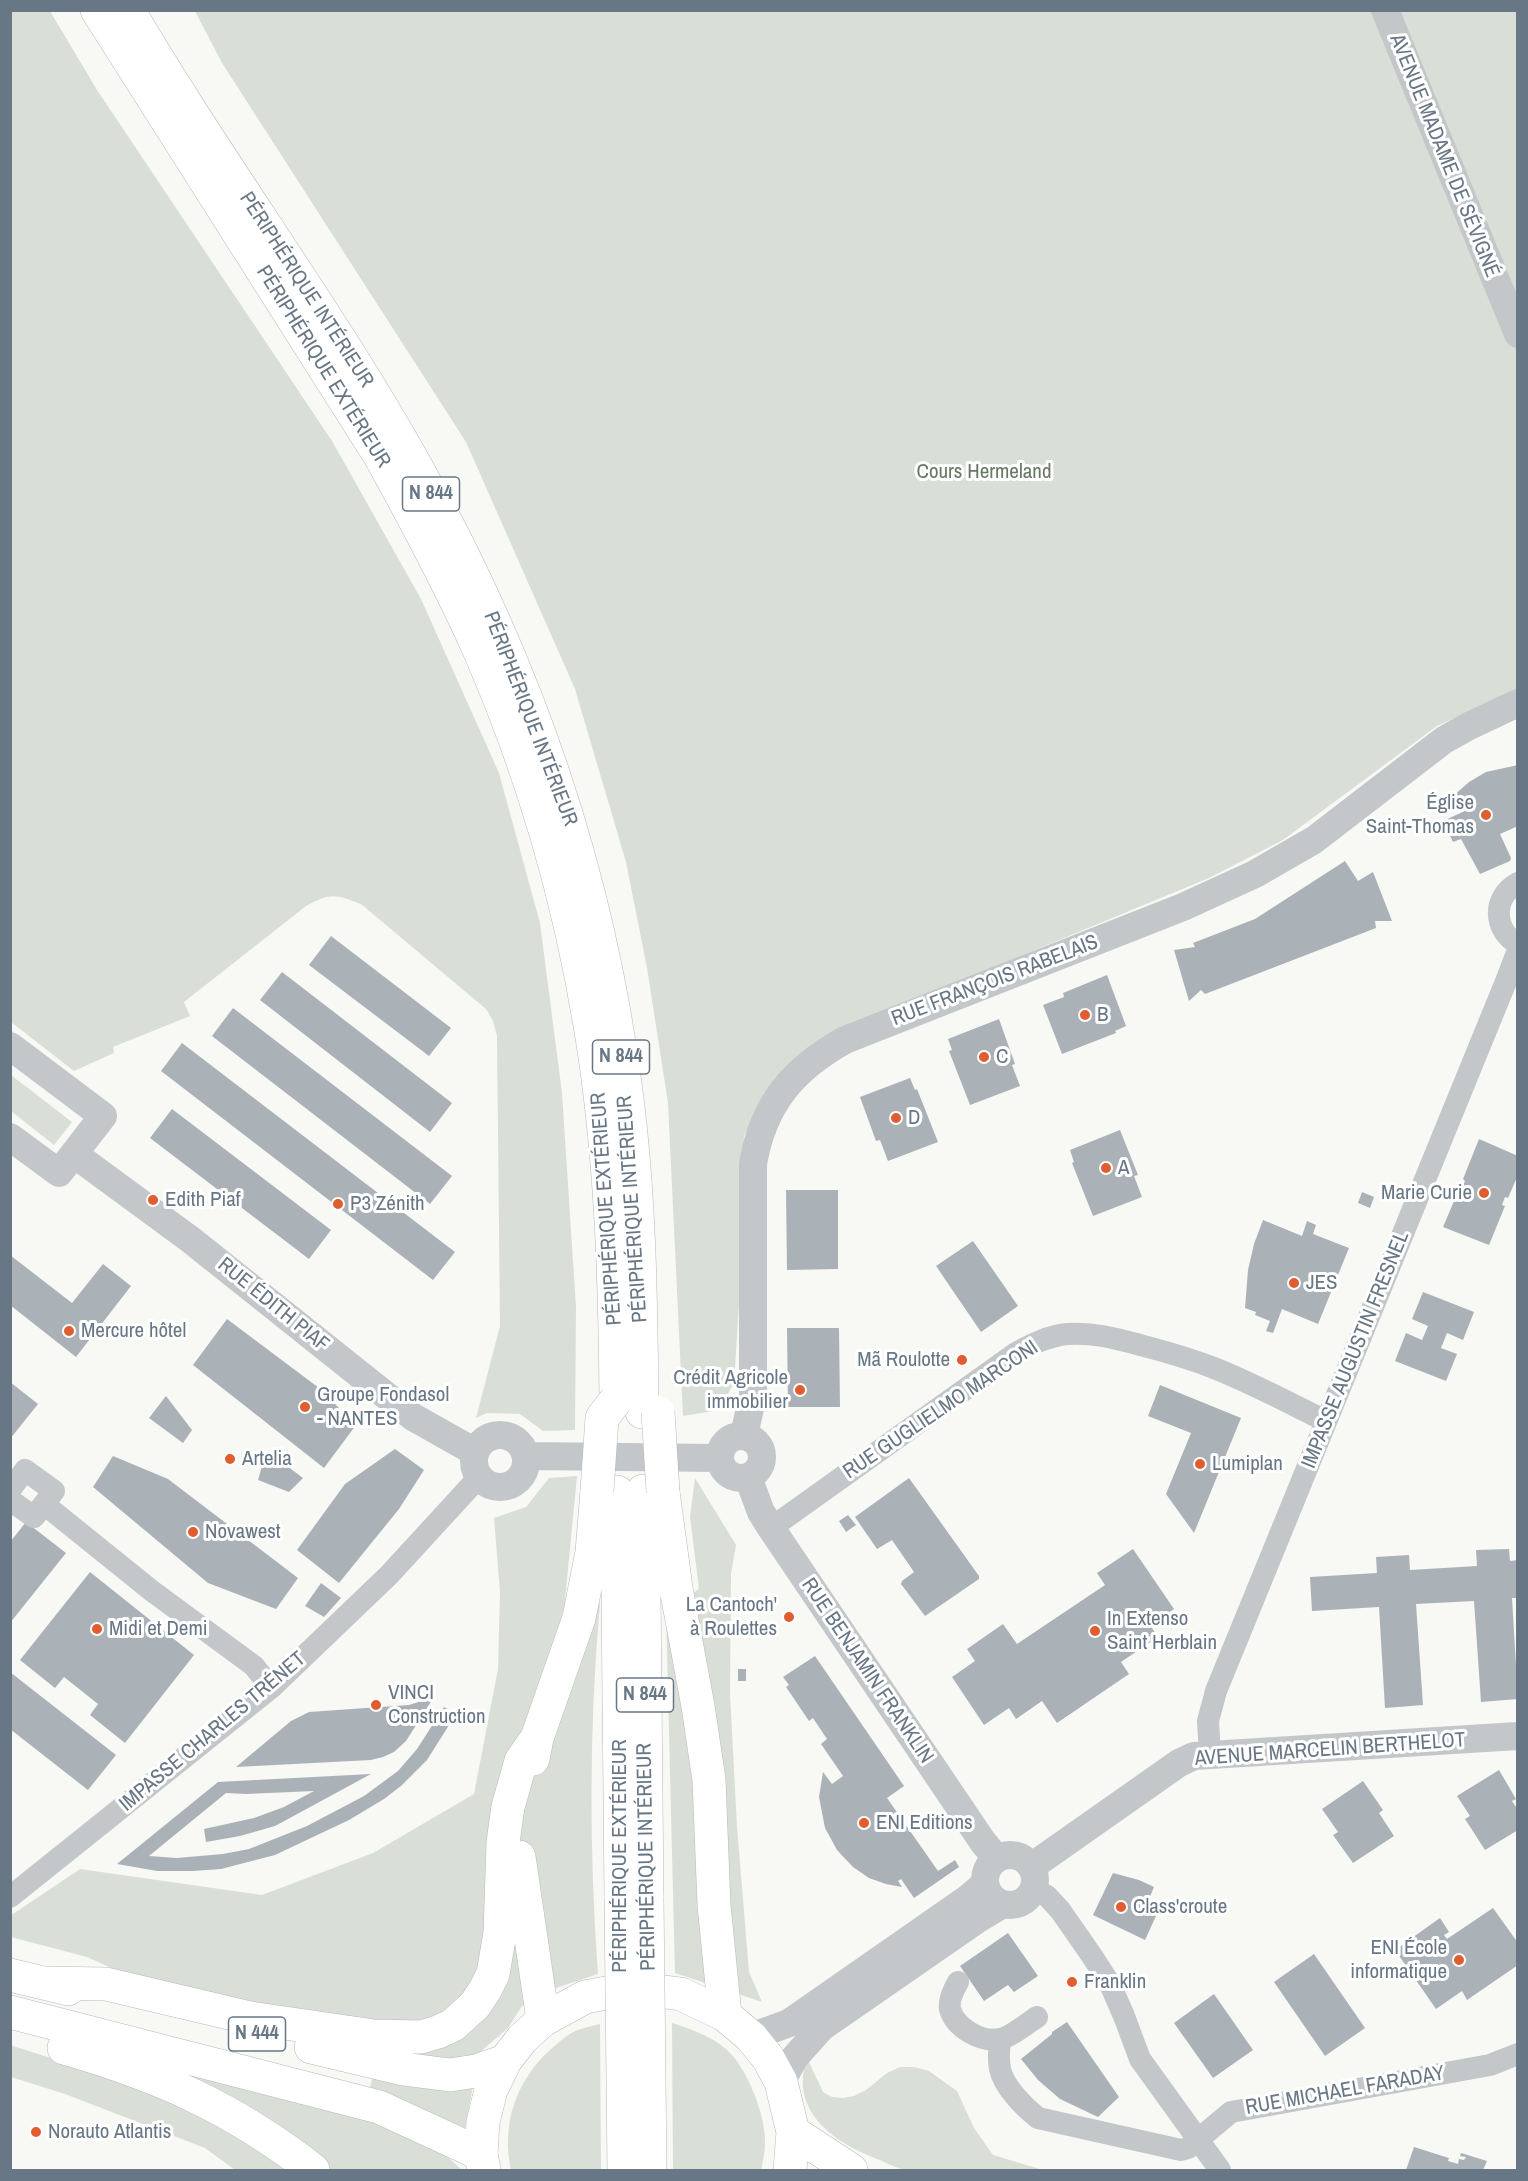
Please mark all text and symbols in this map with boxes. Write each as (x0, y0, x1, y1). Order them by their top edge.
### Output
street label: AVENUE MADAME DE SÉVIGNÉ (1384, 31, 1504, 281)
street label: PÉRIPHÉRIQUE INTÉRIEUR (233, 188, 379, 392)
street label: PÉRIPHÉRIQUE EXTÉRIEUR (250, 261, 396, 473)
park label: Cours Hermeland (917, 459, 1051, 485)
road number: N 844 (402, 477, 460, 511)
street label: PÉRIPHÉRIQUE INTÉRIEUR (477, 608, 583, 830)
place label: Église Saint-Thomas (1366, 790, 1474, 840)
marker: Église Saint-Thomas (1479, 808, 1493, 822)
street label: RUE FRANÇOIS RABELAIS (888, 930, 1102, 1032)
place label: B (1097, 1002, 1108, 1028)
marker: B (1078, 1008, 1092, 1022)
road number: N 844 (592, 1040, 650, 1074)
place label: C (996, 1044, 1008, 1070)
marker: C (977, 1050, 991, 1064)
street label: PÉRIPHÉRIQUE EXTÉRIEUR (586, 1092, 628, 1326)
street label: PÉRIPHÉRIQUE INTÉRIEUR (612, 1095, 654, 1323)
place label: D (908, 1105, 920, 1131)
marker: D (889, 1111, 903, 1125)
place label: A (1118, 1155, 1129, 1181)
marker: A (1099, 1161, 1113, 1175)
place label: Marie Curie (1381, 1180, 1472, 1206)
marker: Marie Curie (1477, 1186, 1491, 1200)
place label: Edith Piaf (165, 1187, 241, 1213)
place label: P3 Zénith (350, 1191, 425, 1217)
marker: Edith Piaf (146, 1193, 160, 1207)
marker: P3 Zénith (331, 1197, 345, 1211)
street label: IMPASSE AUGUSTIN FRESNEL (1297, 1228, 1415, 1472)
street label: RUE ÉDITH PIAF (212, 1252, 334, 1358)
place label: JES (1306, 1270, 1338, 1296)
marker: JES (1287, 1276, 1301, 1290)
place label: Mercure hôtel (81, 1318, 186, 1344)
marker: Mercure hôtel (62, 1324, 76, 1338)
street label: RUE GUGLIELMO MARCONI (839, 1335, 1043, 1485)
place label: Mã Roulotte (857, 1347, 950, 1373)
marker: Mã Roulotte (955, 1353, 969, 1367)
place label: Crédit Agricole immobilier (673, 1365, 788, 1415)
place label: Groupe Fondasol - NANTES (317, 1382, 449, 1432)
marker: Crédit Agricole immobilier (793, 1383, 807, 1397)
marker: Groupe Fondasol - NANTES (298, 1400, 312, 1414)
place label: Artelia (242, 1446, 292, 1472)
place label: Lumiplan (1212, 1451, 1283, 1477)
marker: Artelia (223, 1452, 237, 1466)
marker: Lumiplan (1193, 1457, 1207, 1471)
place label: Novawest (205, 1519, 281, 1545)
marker: Novawest (186, 1525, 200, 1539)
street label: RUE BENJAMIN FRANKLIN (796, 1574, 938, 1768)
place label: La Cantoch' à Roulettes (686, 1592, 777, 1642)
place label: In Extenso Saint Herblain (1107, 1606, 1217, 1656)
marker: La Cantoch' à Roulettes (782, 1610, 796, 1624)
place label: Midi et Demi (109, 1616, 208, 1642)
marker: Midi et Demi (90, 1622, 104, 1636)
marker: In Extenso Saint Herblain (1088, 1624, 1102, 1638)
street label: IMPASSE CHARLES TRÉNET (115, 1647, 311, 1817)
road number: N 844 (616, 1678, 674, 1712)
place label: VINCI Construction (388, 1680, 486, 1730)
marker: VINCI Construction (369, 1698, 383, 1712)
street label: AVENUE MARCELIN BERTHELOT (1194, 1728, 1466, 1772)
street label: PÉRIPHÉRIQUE EXTÉRIEUR (607, 1739, 633, 1973)
street label: PÉRIPHÉRIQUE INTÉRIEUR (632, 1743, 662, 1971)
place label: ENI Editions (876, 1810, 973, 1836)
marker: ENI Editions (857, 1816, 871, 1830)
place label: Class'croute (1133, 1894, 1227, 1920)
marker: Class'croute (1114, 1900, 1128, 1914)
place label: ENI École informatique (1350, 1935, 1447, 1985)
marker: ENI École informatique (1452, 1953, 1466, 1967)
place label: Franklin (1084, 1969, 1146, 1995)
marker: Franklin (1065, 1975, 1079, 1989)
road number: N 444 (228, 2017, 286, 2051)
street label: RUE MICHAEL FARADAY (1244, 2061, 1446, 2121)
place label: Norauto Atlantis (48, 2119, 171, 2145)
marker: Norauto Atlantis (29, 2125, 43, 2139)

